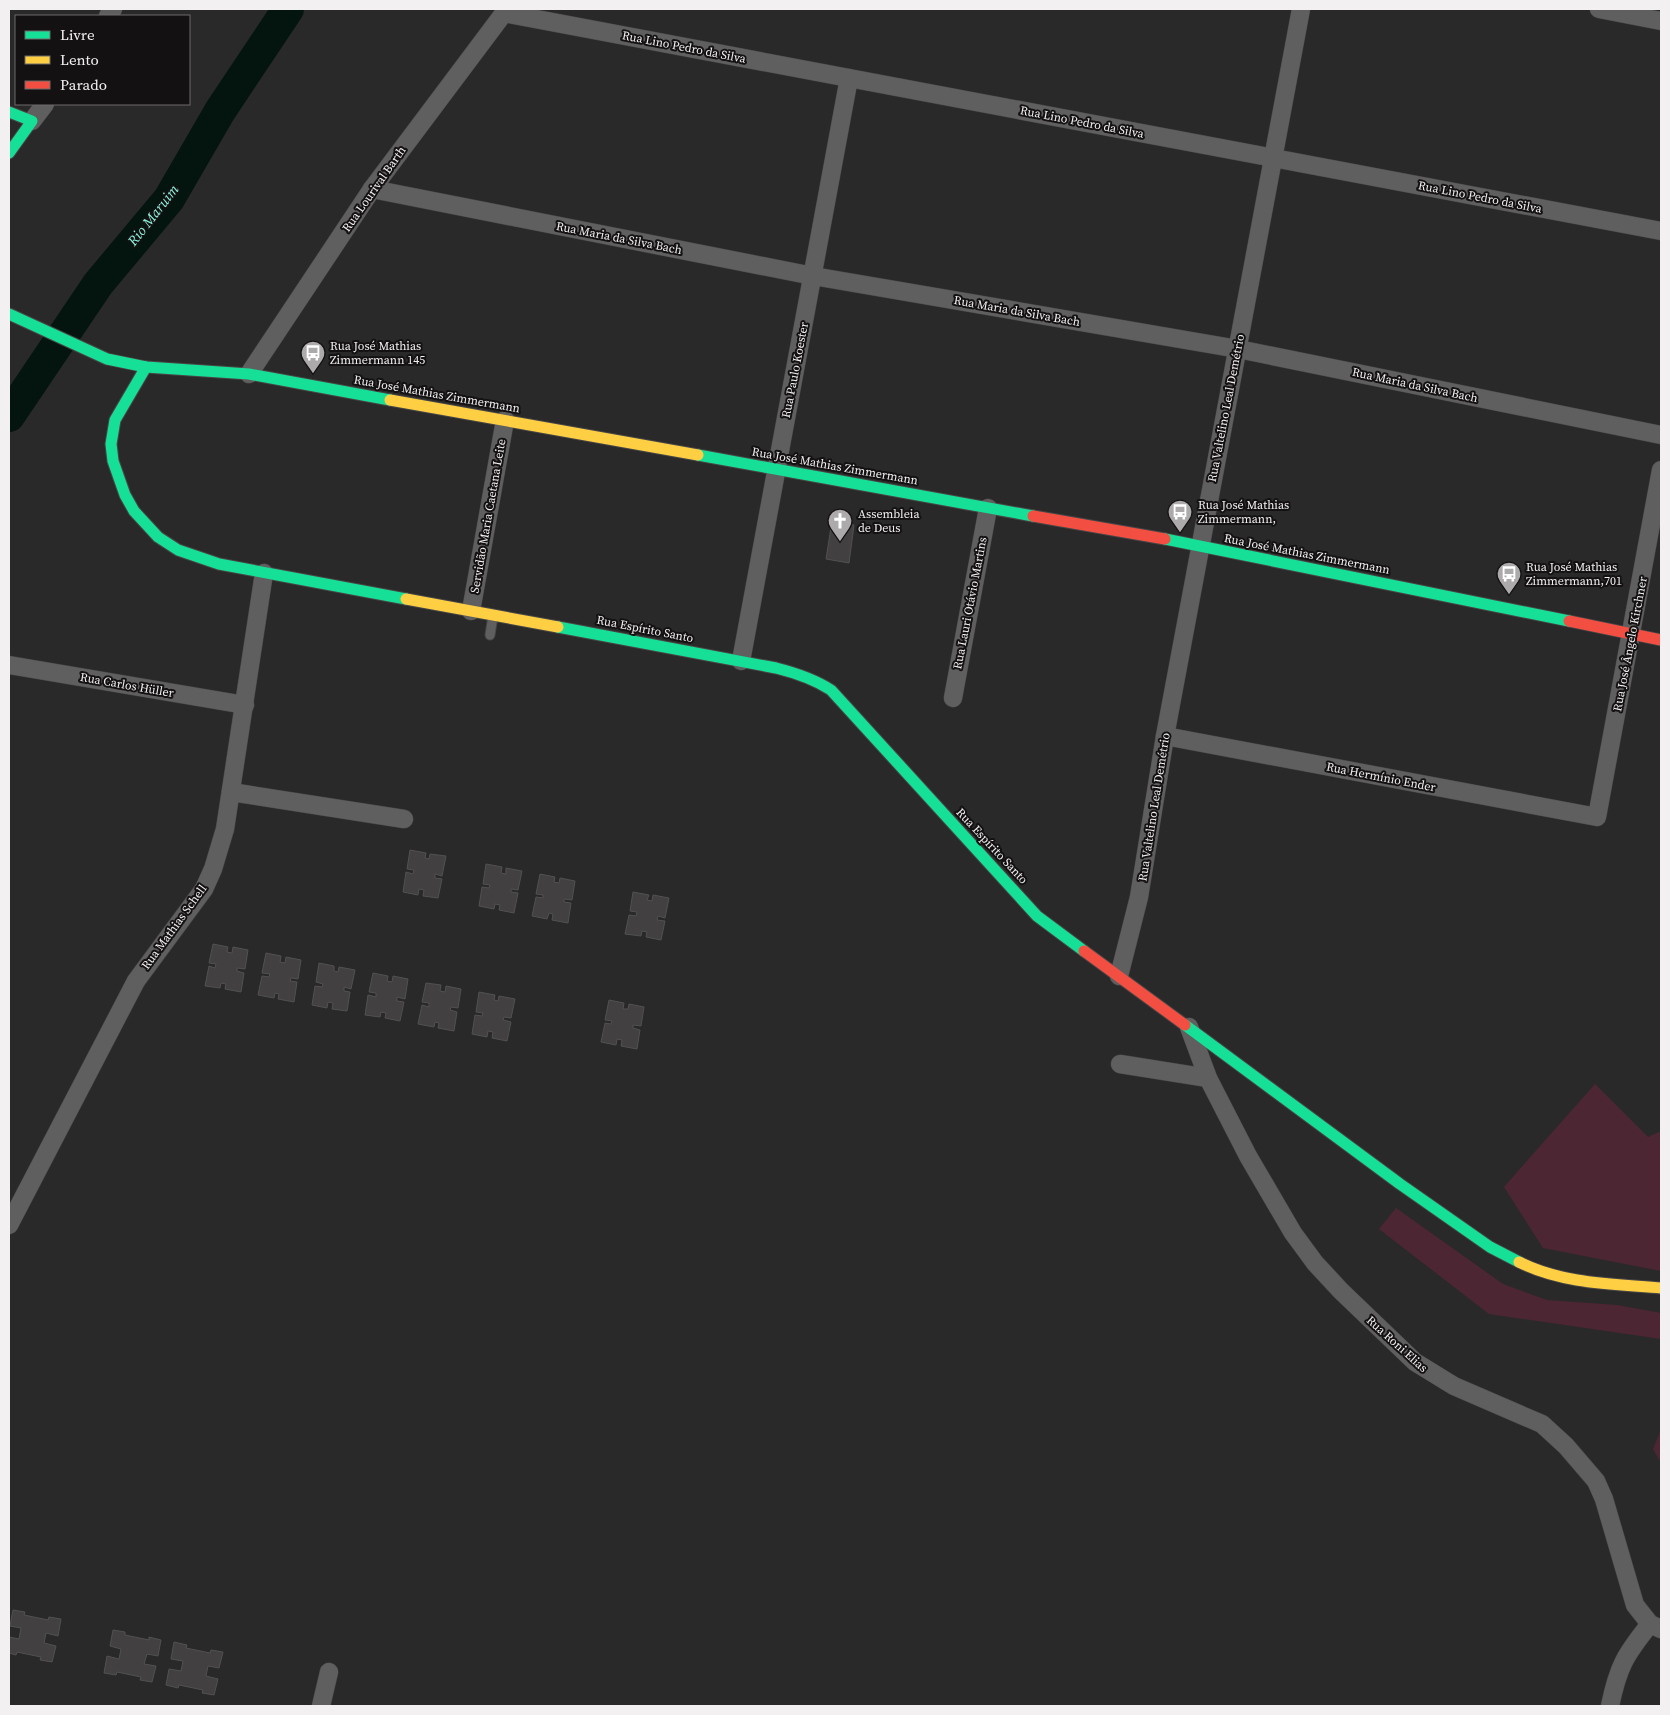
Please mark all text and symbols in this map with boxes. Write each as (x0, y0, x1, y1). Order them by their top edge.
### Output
legend (15, 15, 190, 105)
text: Livre (60, 24, 95, 45)
street label: Rua Lino Pedro da Silva (621, 27, 748, 67)
text: Lento (60, 49, 99, 70)
text: Parado (60, 74, 107, 95)
street label: Rua Lino Pedro da Silva (1019, 102, 1146, 142)
street label: Rua Lourival Barth (338, 143, 410, 235)
street label: Rua Lino Pedro da Silva (1417, 177, 1544, 217)
water label: Rio Maruim (122, 180, 184, 251)
street label: Rua Maria da Silva Bach (555, 218, 683, 258)
street label: Rua Maria da Silva Bach (953, 292, 1081, 330)
street label: Rua Paulo Koester (778, 321, 812, 419)
street label: Rua Valtelino Leal Demétrio (1204, 332, 1248, 483)
place label: Rua José Mathias Zimmermann 145 (330, 338, 425, 368)
bus stop icon: Rua José Mathias Zimmermann 145 (300, 340, 326, 374)
street label: Rua Maria da Silva Bach (1351, 364, 1479, 406)
street label: Rua José Mathias Zimmermann (353, 371, 521, 417)
street label: Servidão Maria Caetana Leite (467, 438, 509, 594)
street label: Rua José Mathias Zimmermann (751, 443, 919, 489)
place label: Rua José Mathias Zimmermann, (1198, 497, 1289, 527)
bus stop icon: Rua José Mathias Zimmermann, (1167, 499, 1193, 533)
place label: Assembleia de Deus (858, 506, 920, 536)
church icon: Assembleia de Deus (827, 508, 853, 542)
street label: Rua José Mathias Zimmermann (1223, 530, 1391, 578)
street label: Rua Lauri Otávio Martins (949, 535, 991, 671)
place label: Rua José Mathias Zimmermann,701 (1526, 559, 1622, 589)
bus stop icon: Rua José Mathias Zimmermann,701 (1496, 561, 1522, 595)
street label: Rua José Ângelo Kirchner (1609, 575, 1651, 713)
street label: Rua Espírito Santo (595, 612, 695, 646)
street label: Rua Carlos Hüller (79, 669, 175, 701)
street label: Rua Valtelino Leal Demétrio (1134, 731, 1174, 882)
street label: Rua Hermínio Ender (1325, 759, 1437, 795)
street label: Rua Espírito Santo (953, 805, 1032, 888)
street label: Rua Mathias Schell (138, 881, 210, 973)
street label: Rua Roni Elias (1363, 1312, 1431, 1376)

